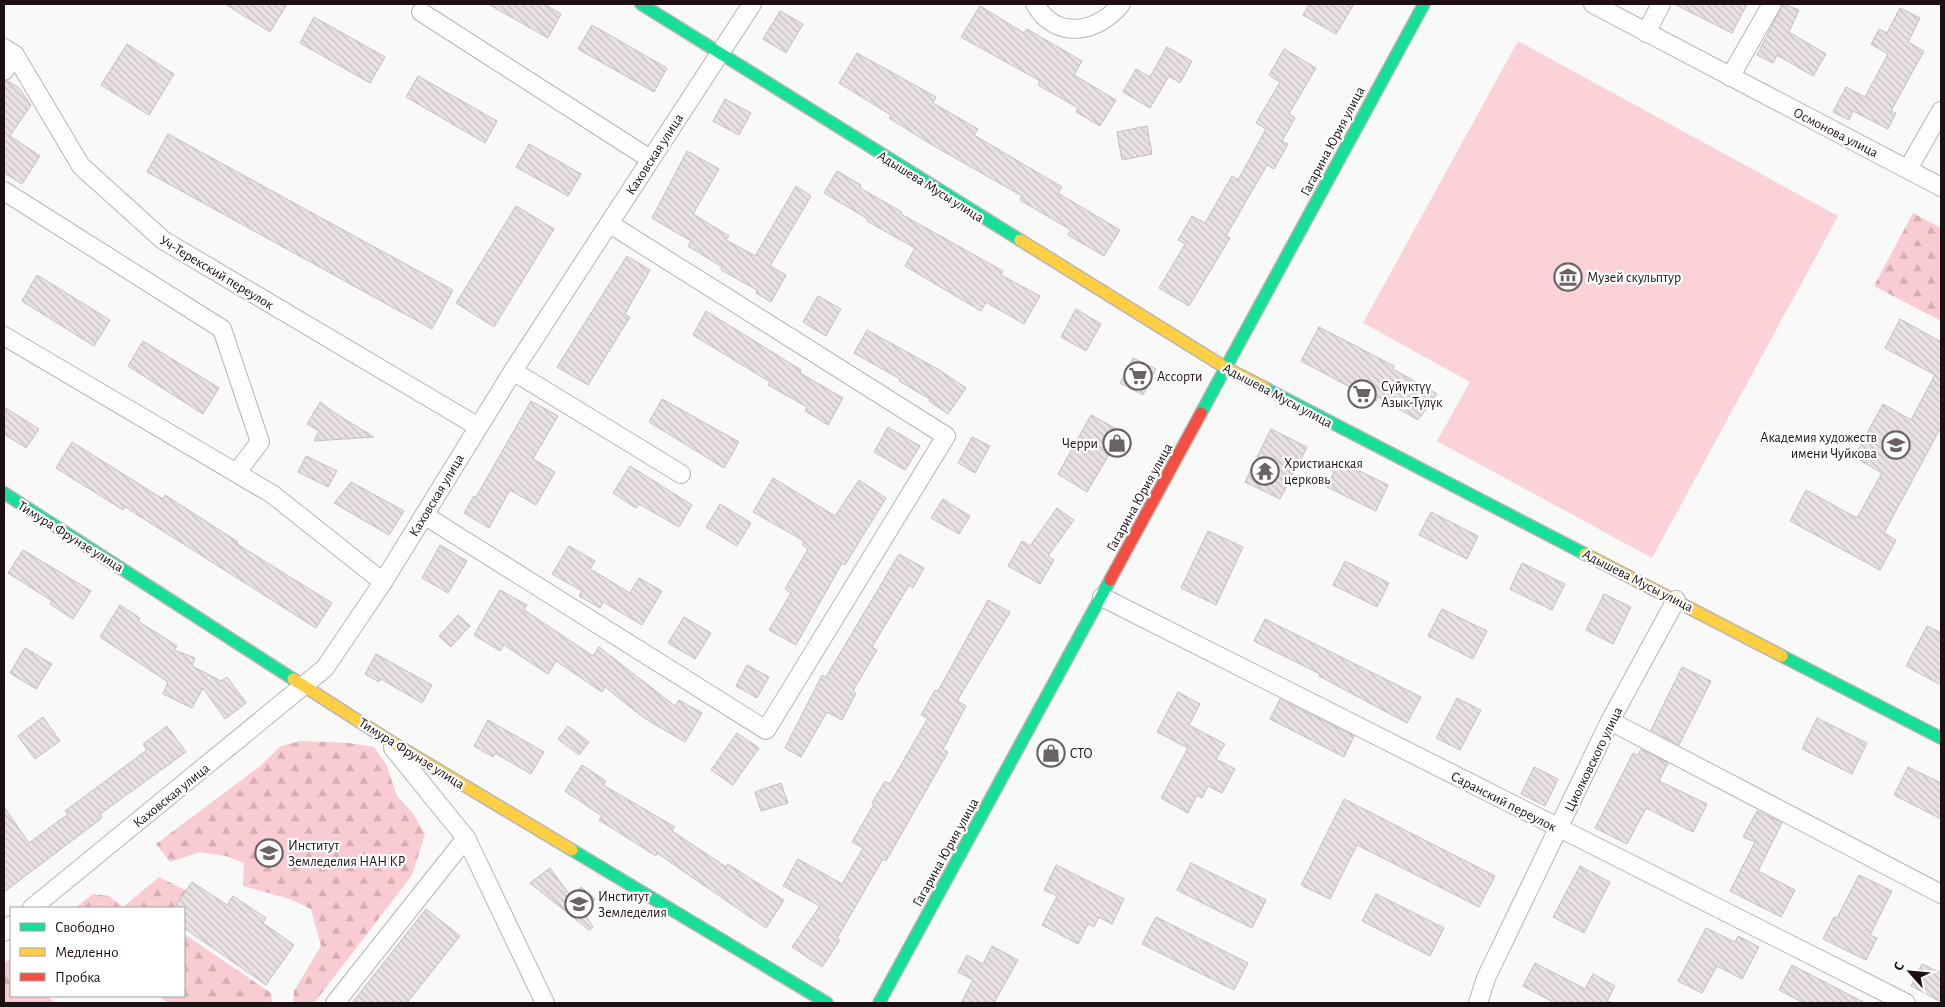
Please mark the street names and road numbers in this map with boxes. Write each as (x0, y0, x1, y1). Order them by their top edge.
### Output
street label: Гагарина Юрия улица (1298, 84, 1368, 198)
street label: Осмонова улица (1791, 106, 1881, 160)
street label: Каховская улица (623, 111, 687, 198)
street label: Адышева Мусы улица (875, 149, 986, 225)
street label: Уч-Терекский переулок (157, 233, 276, 313)
street label: Адышева Мусы улица (1220, 361, 1335, 431)
street label: Гагарина Юрия улица (1104, 440, 1176, 554)
street label: Каховская улица (407, 451, 467, 539)
street label: Тимура Фрунзе улица (15, 499, 126, 575)
street label: Адышева Мусы улица (1580, 547, 1696, 615)
street label: Циолковского улица (1562, 704, 1626, 814)
street label: Тимура Фрунзе улица (356, 716, 467, 792)
street label: Каховская улица (131, 761, 213, 831)
street label: Саранский переулок (1448, 769, 1559, 835)
street label: Гагарина Юрия улица (910, 795, 982, 909)

